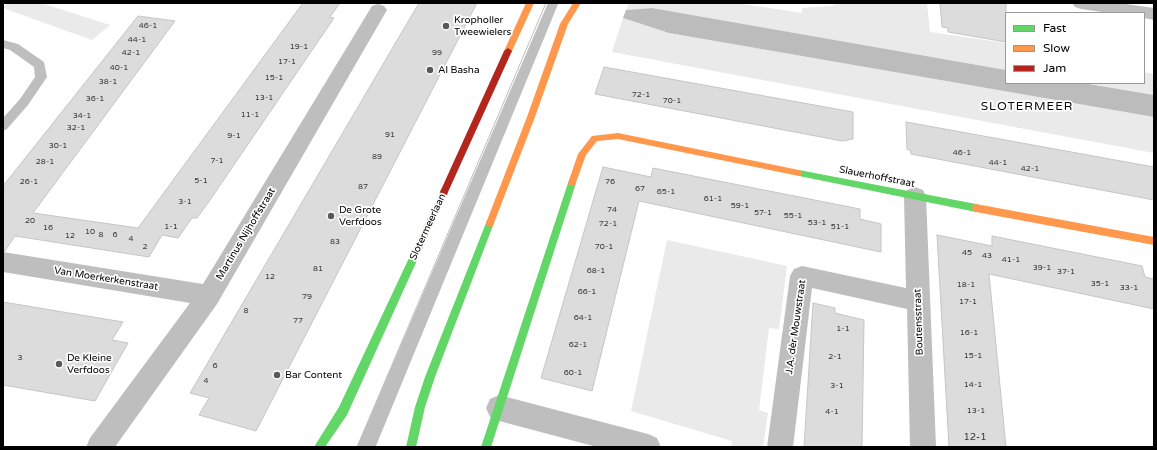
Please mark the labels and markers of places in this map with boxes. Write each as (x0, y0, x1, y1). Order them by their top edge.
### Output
place label: Kropholler Tweewielers (454, 14, 511, 38)
marker: Kropholler Tweewielers (441, 21, 451, 31)
place label: Al Basha (438, 64, 480, 76)
marker: Al Basha (425, 65, 435, 75)
place label: De Grote Verfdoos (339, 204, 382, 228)
marker: De Grote Verfdoos (326, 211, 336, 221)
place label: De Kleine Verfdoos (67, 352, 112, 376)
marker: De Kleine Verfdoos (54, 359, 64, 369)
place label: Bar Content (285, 369, 342, 381)
marker: Bar Content (272, 370, 282, 380)

